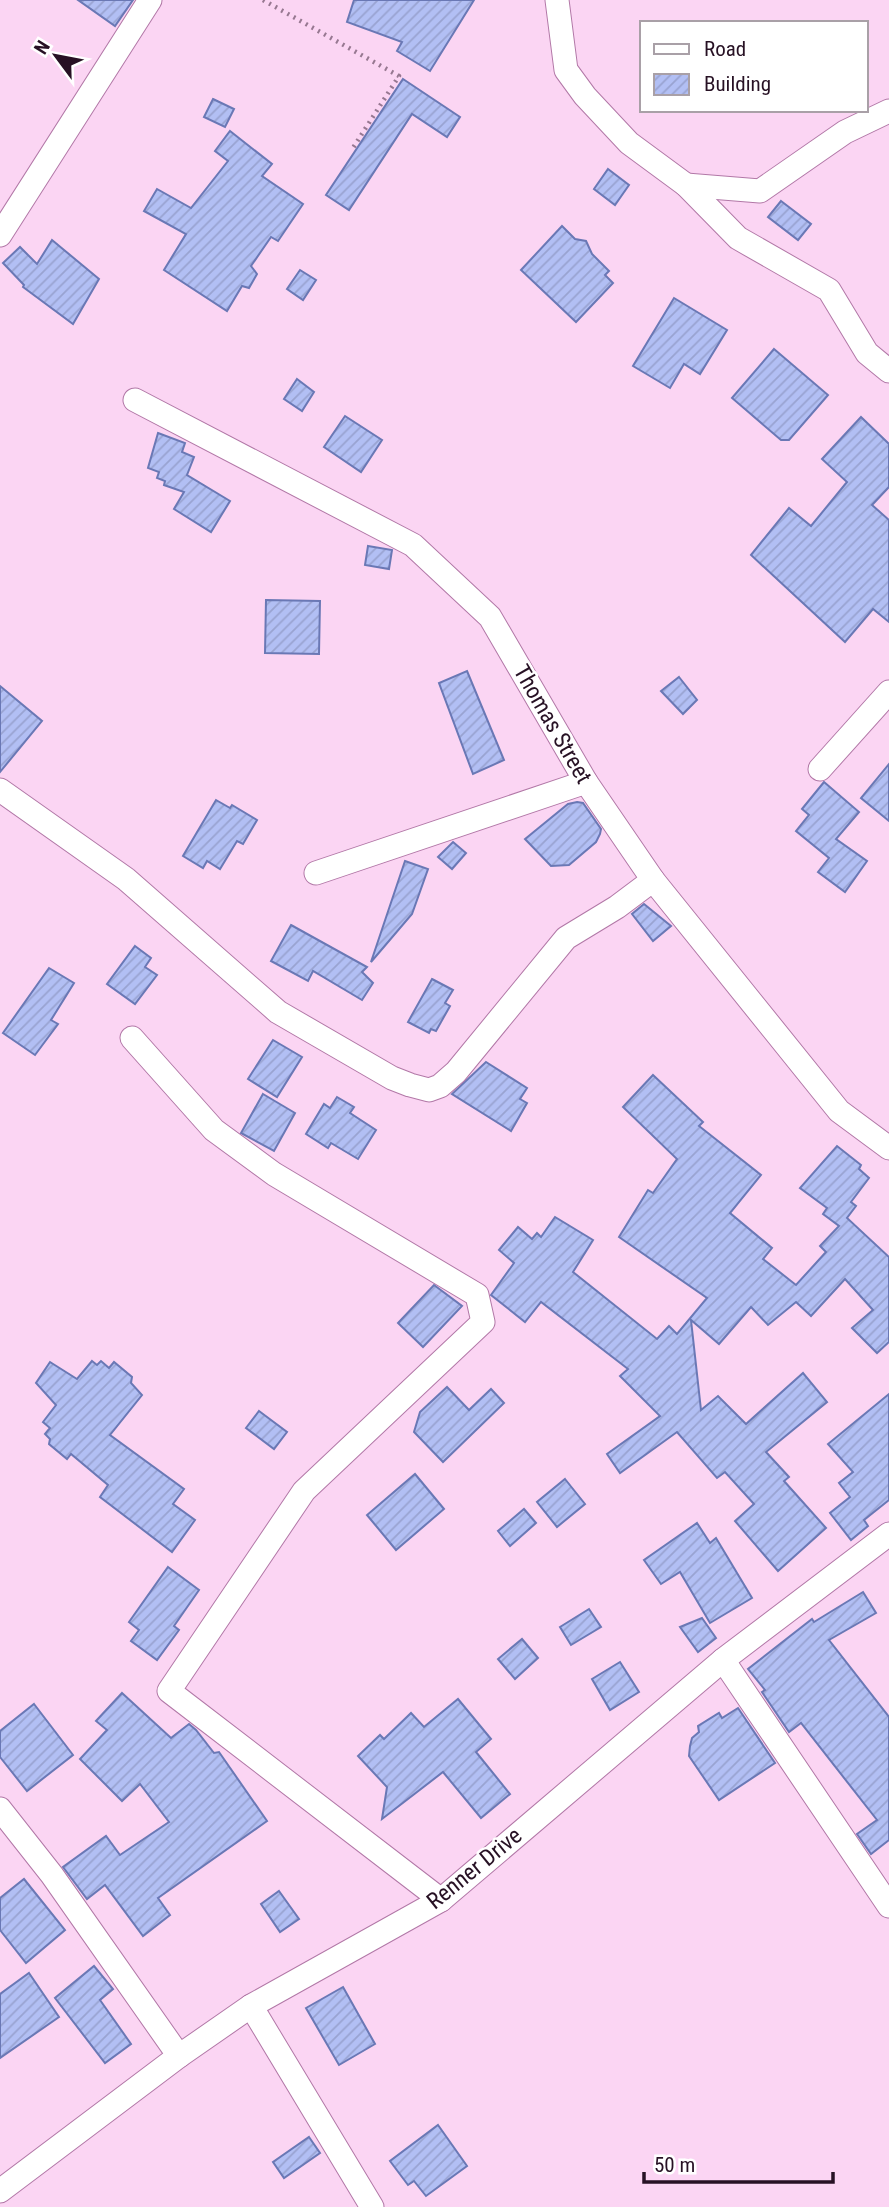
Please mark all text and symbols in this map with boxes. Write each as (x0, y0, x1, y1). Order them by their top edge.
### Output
north arrow (21, 21, 91, 91)
legend (640, 21, 868, 112)
text: N (29, 36, 55, 58)
text: Road (704, 37, 746, 61)
text: Building (704, 72, 771, 96)
street label: Thomas Street (508, 660, 597, 788)
street label: Renner Drive (421, 1822, 527, 1915)
scale bar (644, 2140, 833, 2184)
text: 50 m (654, 2153, 695, 2177)

